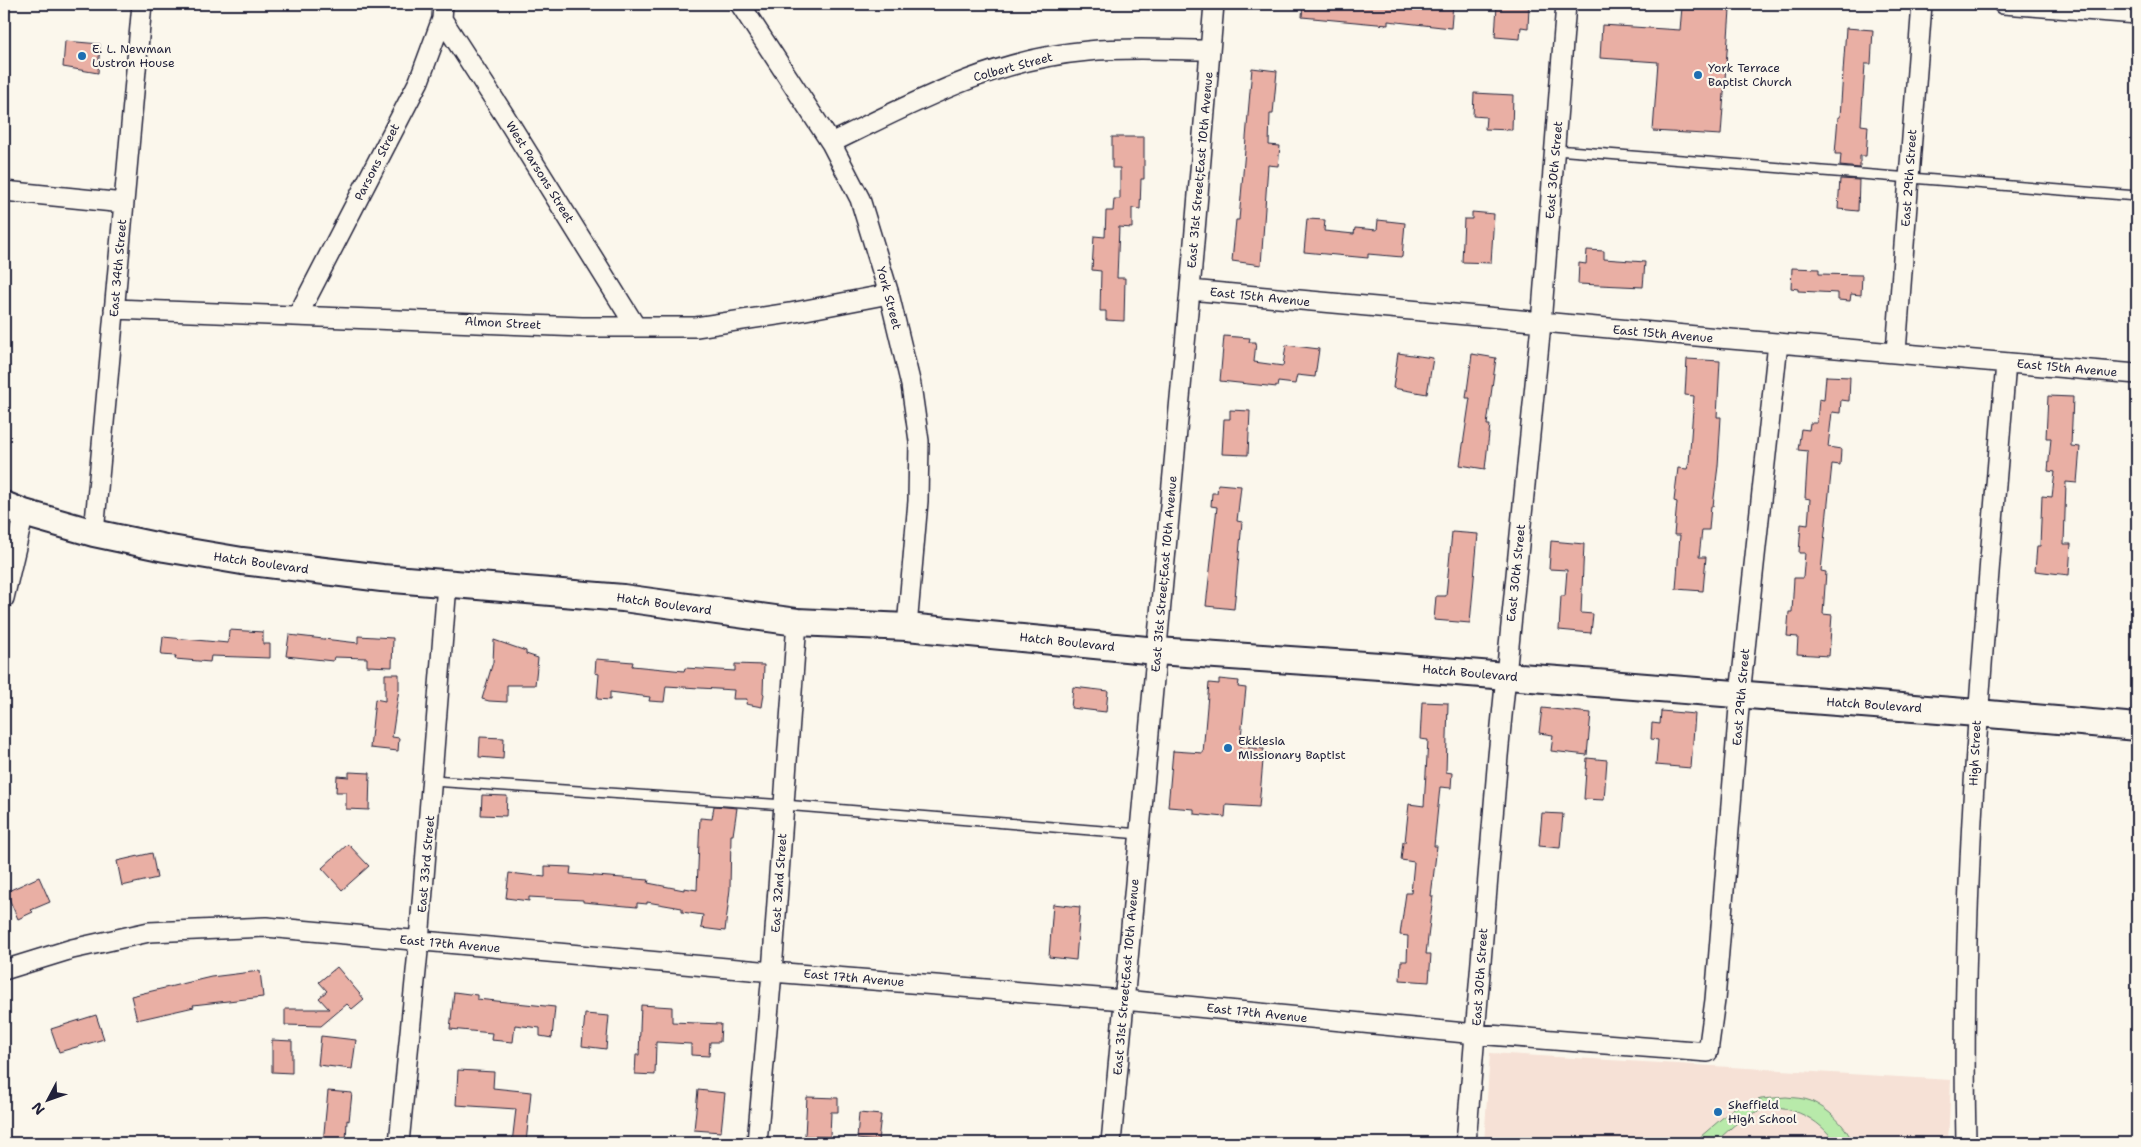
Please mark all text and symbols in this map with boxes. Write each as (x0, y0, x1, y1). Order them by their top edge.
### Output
place label: E. L. Newman Lustron House (92, 41, 175, 71)
street label: Colbert Street (972, 49, 1054, 85)
marker: E. L. Newman Lustron House (76, 50, 88, 62)
place label: York Terrace Baptist Church (1708, 60, 1792, 90)
marker: York Terrace Baptist Church (1692, 69, 1704, 81)
street label: East 31st Street;East 10th Avenue (1183, 71, 1217, 269)
street label: West Parsons Street (502, 118, 578, 226)
street label: East 30th Street (1542, 120, 1566, 220)
street label: Parsons Street (351, 121, 403, 203)
street label: East 29th Street (1898, 129, 1920, 227)
street label: East 34th Street (106, 219, 130, 317)
street label: York Street (873, 265, 905, 331)
street label: East 15th Avenue (1209, 284, 1311, 310)
street label: Almon Street (464, 313, 542, 333)
street label: East 15th Avenue (1612, 322, 1714, 346)
street label: East 15th Avenue (2016, 356, 2118, 380)
street label: East 31st Street;East 10th Avenue (1147, 475, 1181, 673)
street label: East 30th Street (1503, 523, 1529, 623)
street label: Hatch Boulevard (212, 548, 310, 578)
street label: Hatch Boulevard (615, 589, 713, 619)
street label: Hatch Boulevard (1018, 629, 1116, 655)
street label: East 29th Street (1729, 648, 1753, 746)
street label: Hatch Boulevard (1422, 661, 1519, 685)
street label: Hatch Boulevard (1826, 694, 1923, 716)
street label: High Street (1965, 720, 1985, 786)
place label: Ekklesia Missionary Baptist (1238, 733, 1346, 763)
marker: Ekklesia Missionary Baptist (1222, 742, 1234, 754)
street label: East 33rd Street (414, 815, 438, 913)
street label: East 32nd Street (768, 833, 790, 933)
street label: East 31st Street;East 10th Avenue (1109, 878, 1143, 1076)
street label: East 30th Street (1469, 927, 1491, 1027)
street label: East 17th Avenue (399, 932, 501, 956)
street label: East 17th Avenue (803, 966, 905, 990)
street label: East 17th Avenue (1206, 1000, 1308, 1026)
north arrow (22, 1074, 72, 1124)
place label: Sheffield High School (1728, 1097, 1797, 1127)
text: N (28, 1098, 49, 1119)
marker: Sheffield High School (1712, 1106, 1724, 1118)

